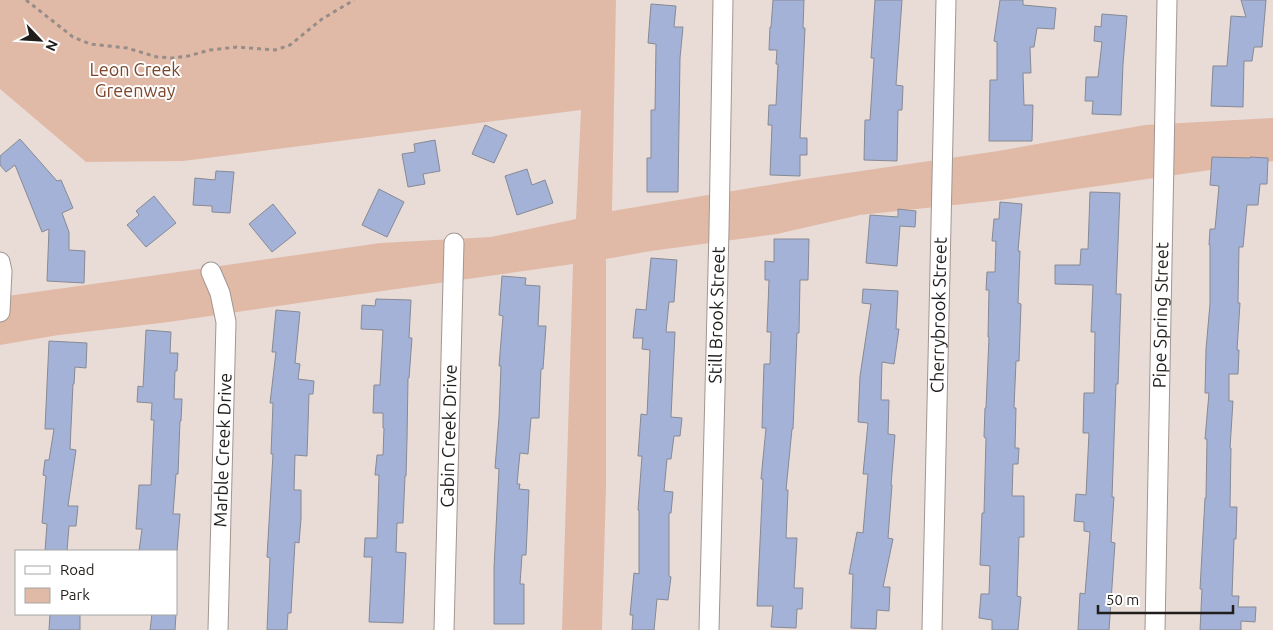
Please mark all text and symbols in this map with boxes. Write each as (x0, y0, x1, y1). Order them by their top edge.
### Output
north arrow (15, 15, 65, 65)
text: N (42, 37, 61, 54)
park label: Leon Creek Greenway (90, 59, 180, 100)
street label: Cherrybrook Street (926, 237, 950, 393)
street label: Pipe Spring Street (1149, 242, 1171, 388)
street label: Still Brook Street (704, 246, 728, 384)
street label: Cabin Creek Drive (436, 364, 460, 508)
street label: Marble Creek Drive (209, 372, 235, 528)
legend (15, 550, 178, 615)
text: Road (60, 561, 95, 578)
scale bar (1098, 582, 1233, 614)
text: Park (60, 586, 90, 603)
text: 50 m (1106, 591, 1139, 608)

